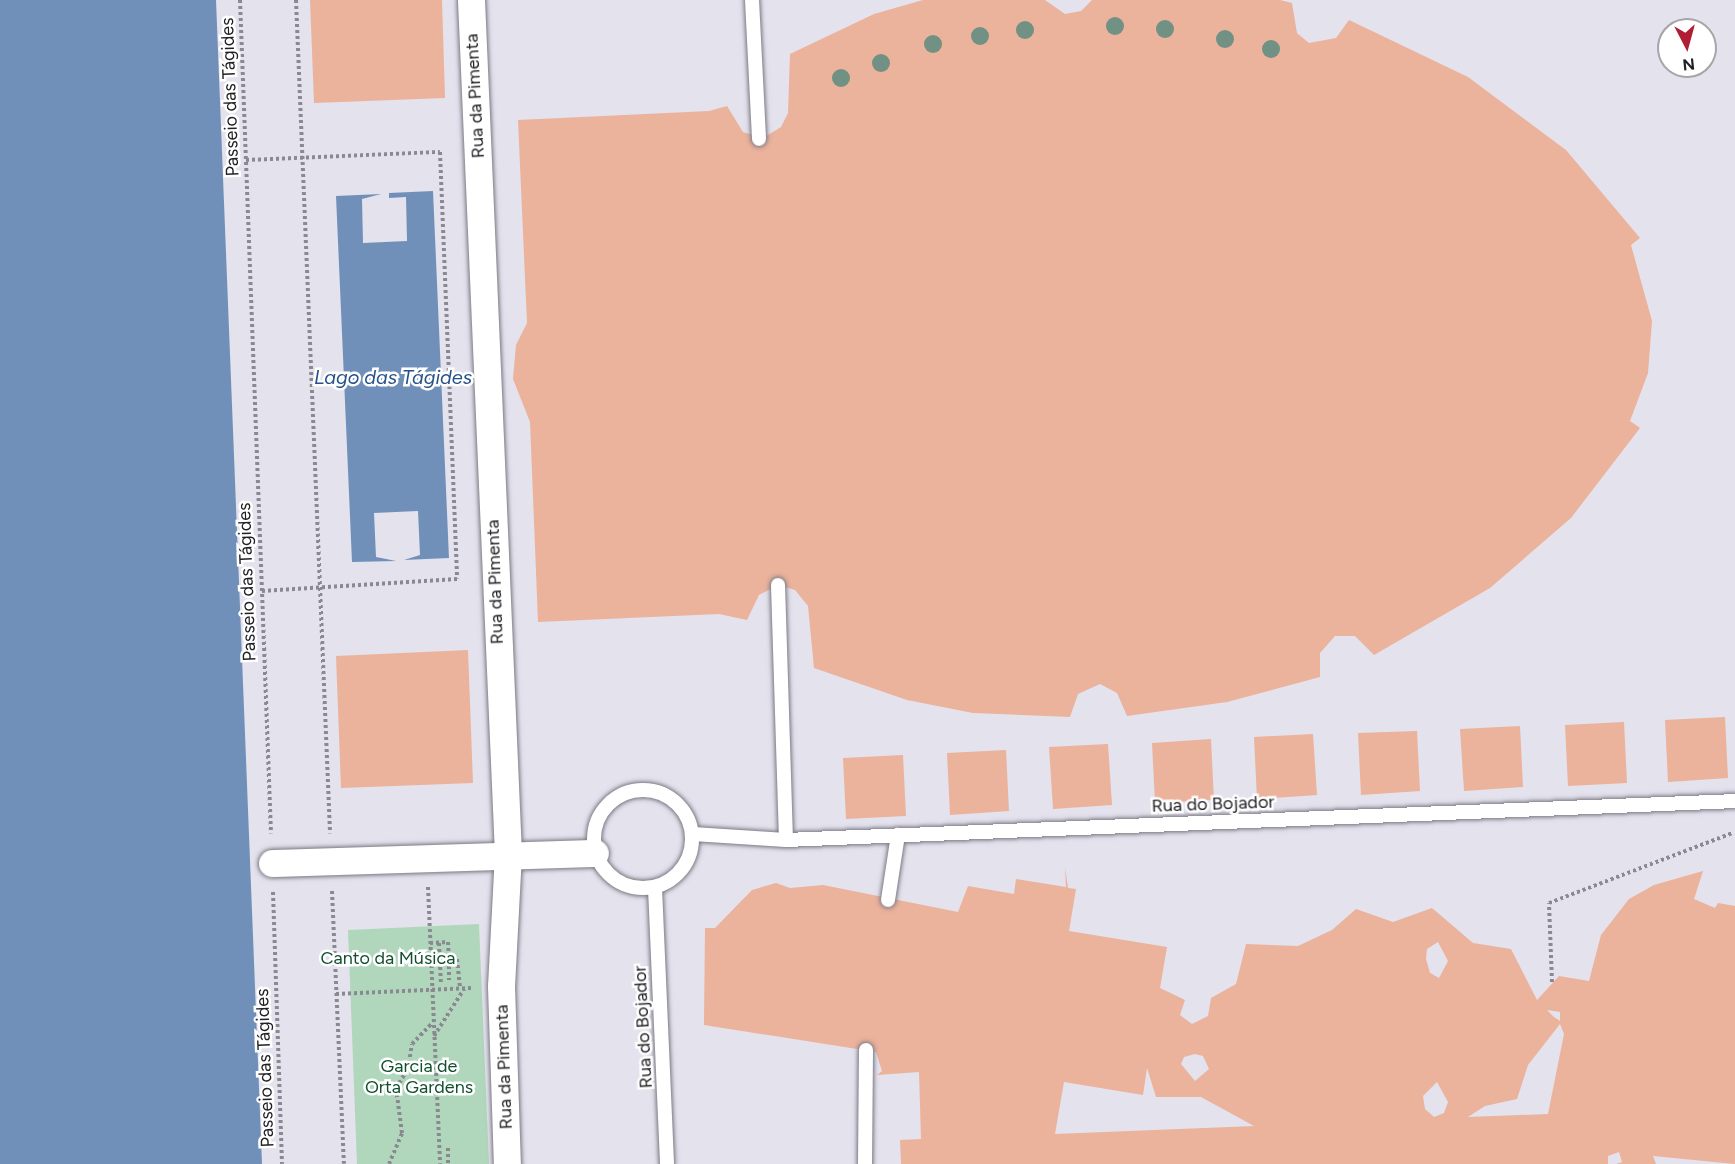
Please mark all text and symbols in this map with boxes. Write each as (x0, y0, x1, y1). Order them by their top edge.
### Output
street label: Passeio das Tágides (216, 17, 244, 177)
north arrow (1657, 18, 1717, 78)
street label: Rua da Pimenta (461, 33, 489, 159)
text: N (1682, 54, 1696, 75)
water label: Lago das Tágides (314, 365, 472, 389)
street label: Passeio das Tágides (233, 502, 261, 662)
street label: Rua da Pimenta (482, 519, 508, 645)
street label: Rua do Bojador (1151, 791, 1275, 817)
park label: Canto da Música (321, 947, 455, 969)
street label: Rua do Bojador (629, 965, 657, 1089)
street label: Passeio das Tágides (251, 988, 279, 1148)
street label: Rua da Pimenta (491, 1004, 517, 1130)
park label: Garcia de Orta Gardens (365, 1056, 473, 1098)

